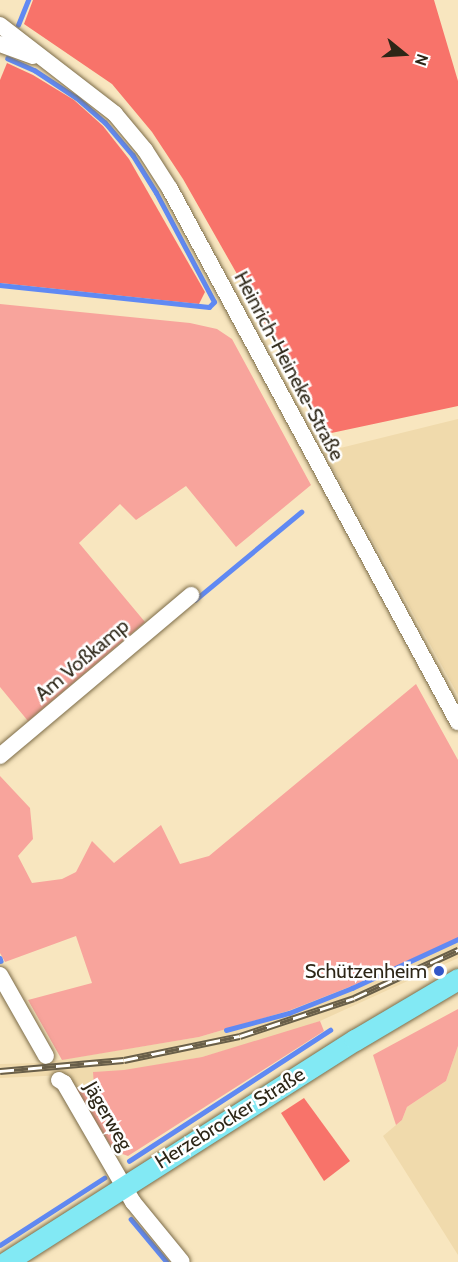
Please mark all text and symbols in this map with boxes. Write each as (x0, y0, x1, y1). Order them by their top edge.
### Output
north arrow (374, 24, 434, 84)
text: N (411, 51, 432, 68)
street label: Heinrich-Heineke-Straße (229, 267, 349, 465)
street label: Am Voßkamp (30, 614, 134, 706)
place label: Schützenheim (305, 959, 427, 983)
marker: Schützenheim (432, 964, 446, 978)
street label: Herzebrocker Straße (151, 1062, 309, 1174)
street label: Jägerweg (79, 1077, 137, 1155)

